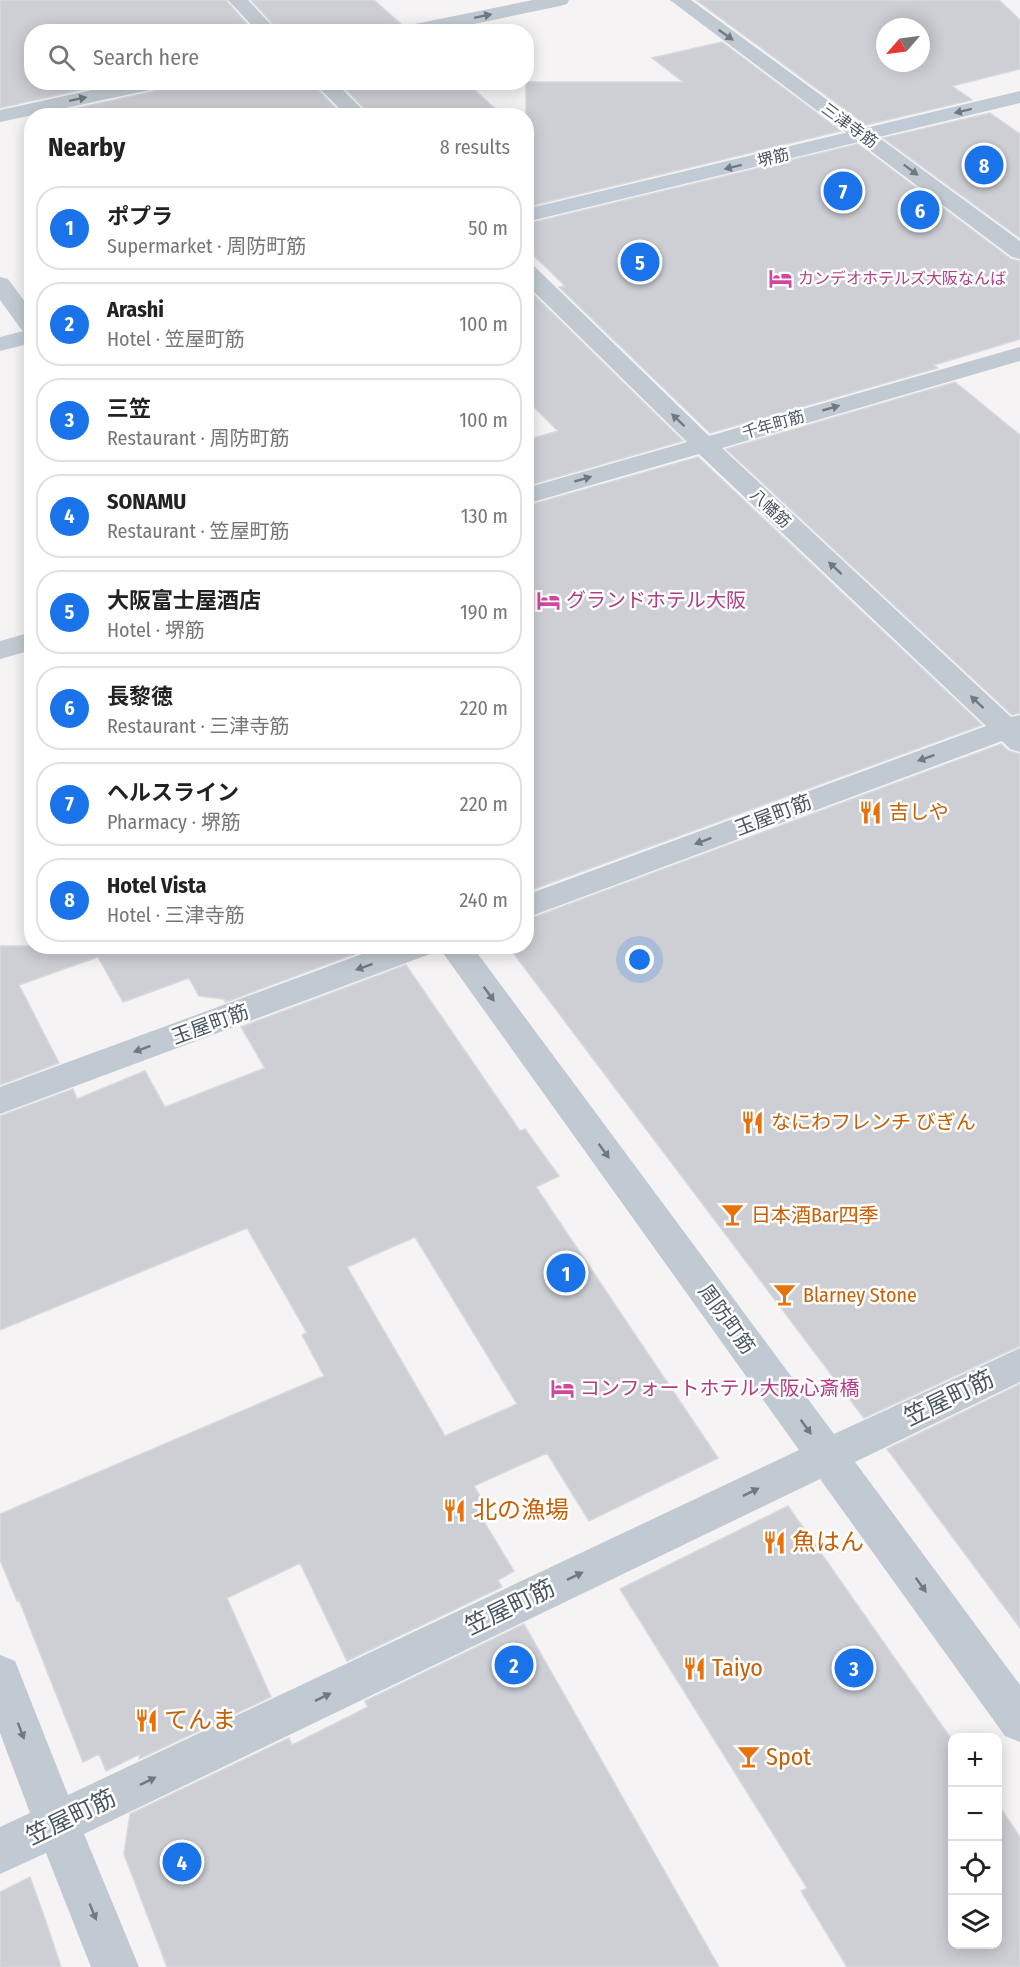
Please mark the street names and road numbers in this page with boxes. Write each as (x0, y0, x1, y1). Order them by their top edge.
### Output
street label: 三津寺筋 (818, 99, 881, 152)
street label: 堺筋 (755, 144, 791, 171)
street label: 千年町筋 (740, 407, 807, 442)
street label: 八幡筋 (747, 485, 795, 532)
street label: 玉屋町筋 (731, 789, 815, 841)
street label: 玉屋町筋 (168, 999, 252, 1049)
street label: 周防町筋 (694, 1280, 760, 1358)
street label: 笠屋町筋 (900, 1364, 998, 1432)
street label: 笠屋町筋 (461, 1573, 559, 1641)
street label: 笠屋町筋 (22, 1783, 120, 1851)

